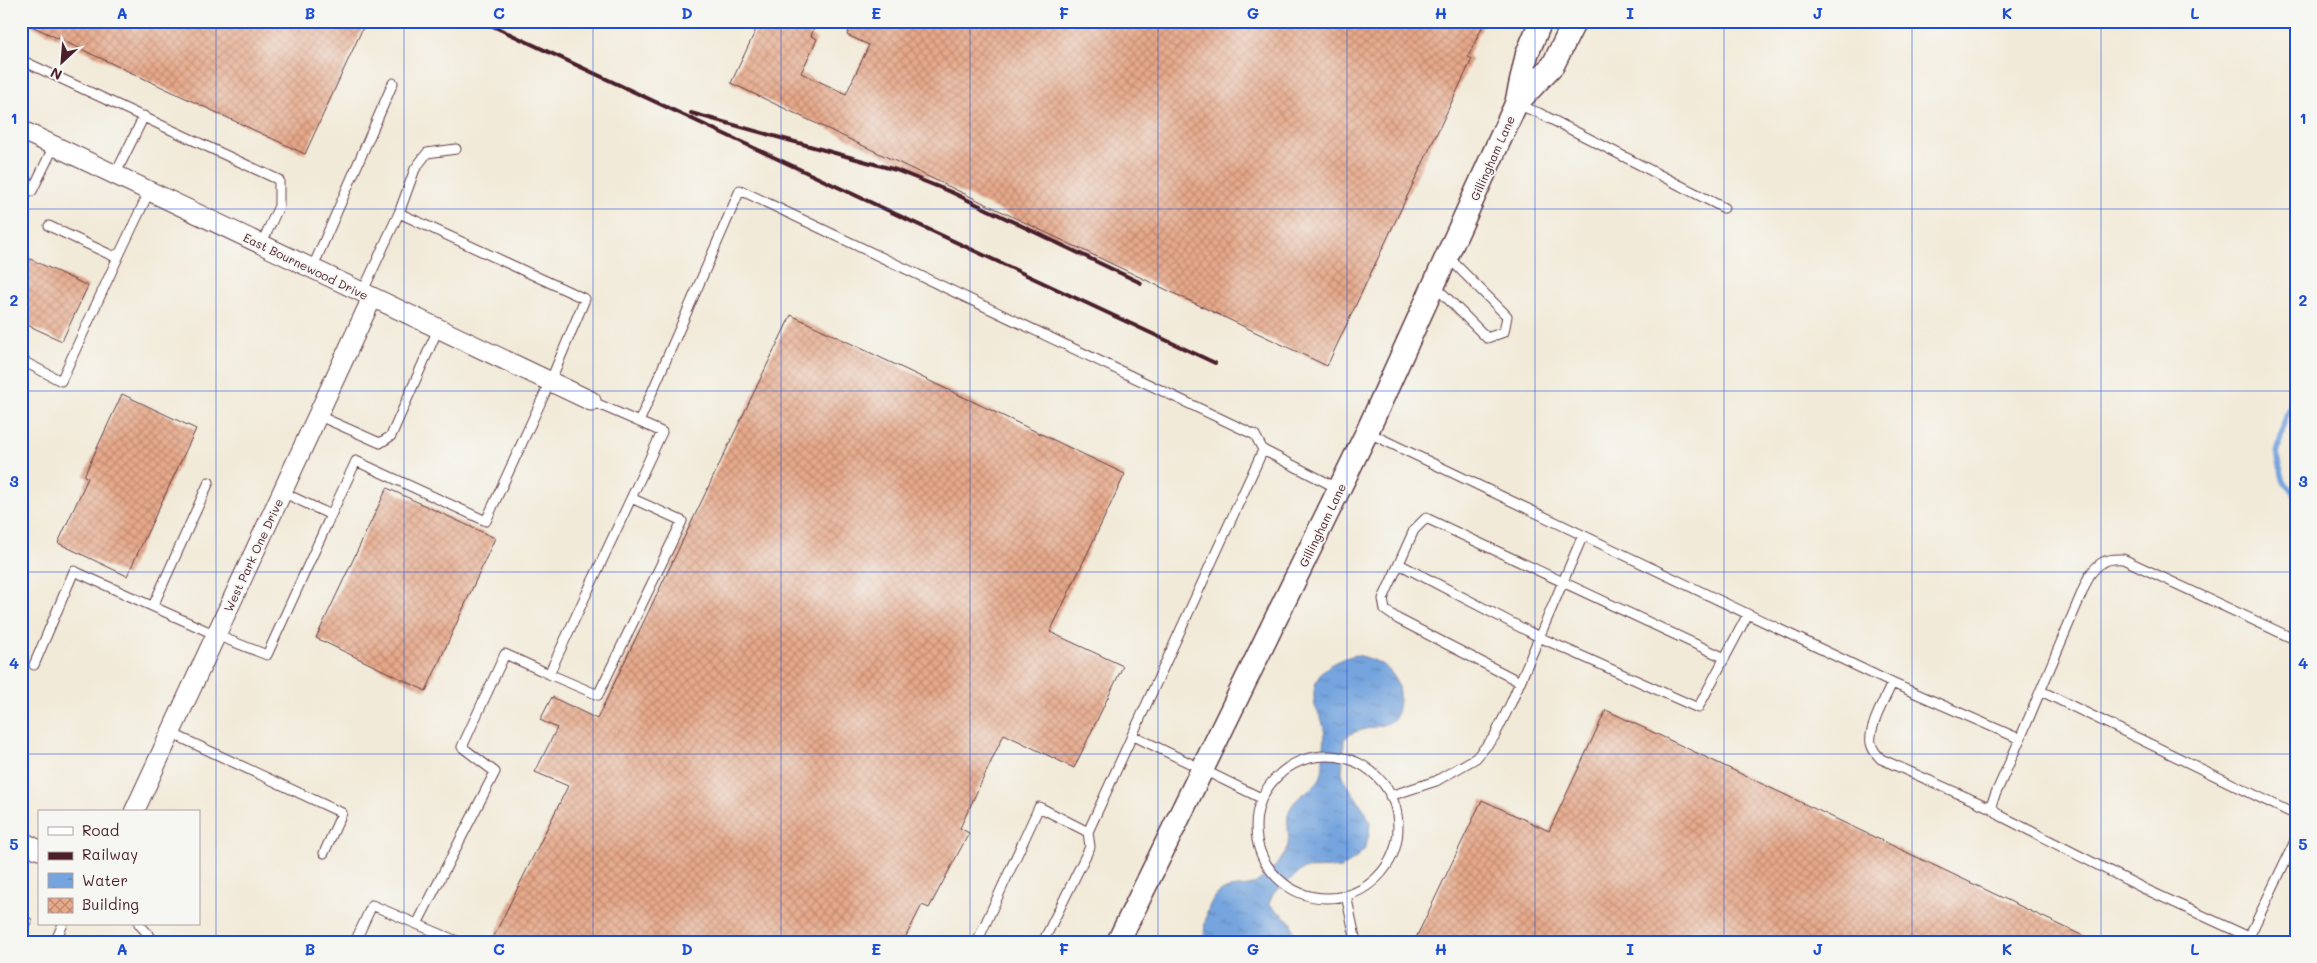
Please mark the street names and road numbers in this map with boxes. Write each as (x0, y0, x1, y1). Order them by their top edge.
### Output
street label: Gillingham Lane (1466, 113, 1518, 203)
street label: East Bournewood Drive (241, 229, 371, 303)
street label: Gillingham Lane (1295, 480, 1349, 570)
street label: West Park One Drive (220, 496, 286, 614)

